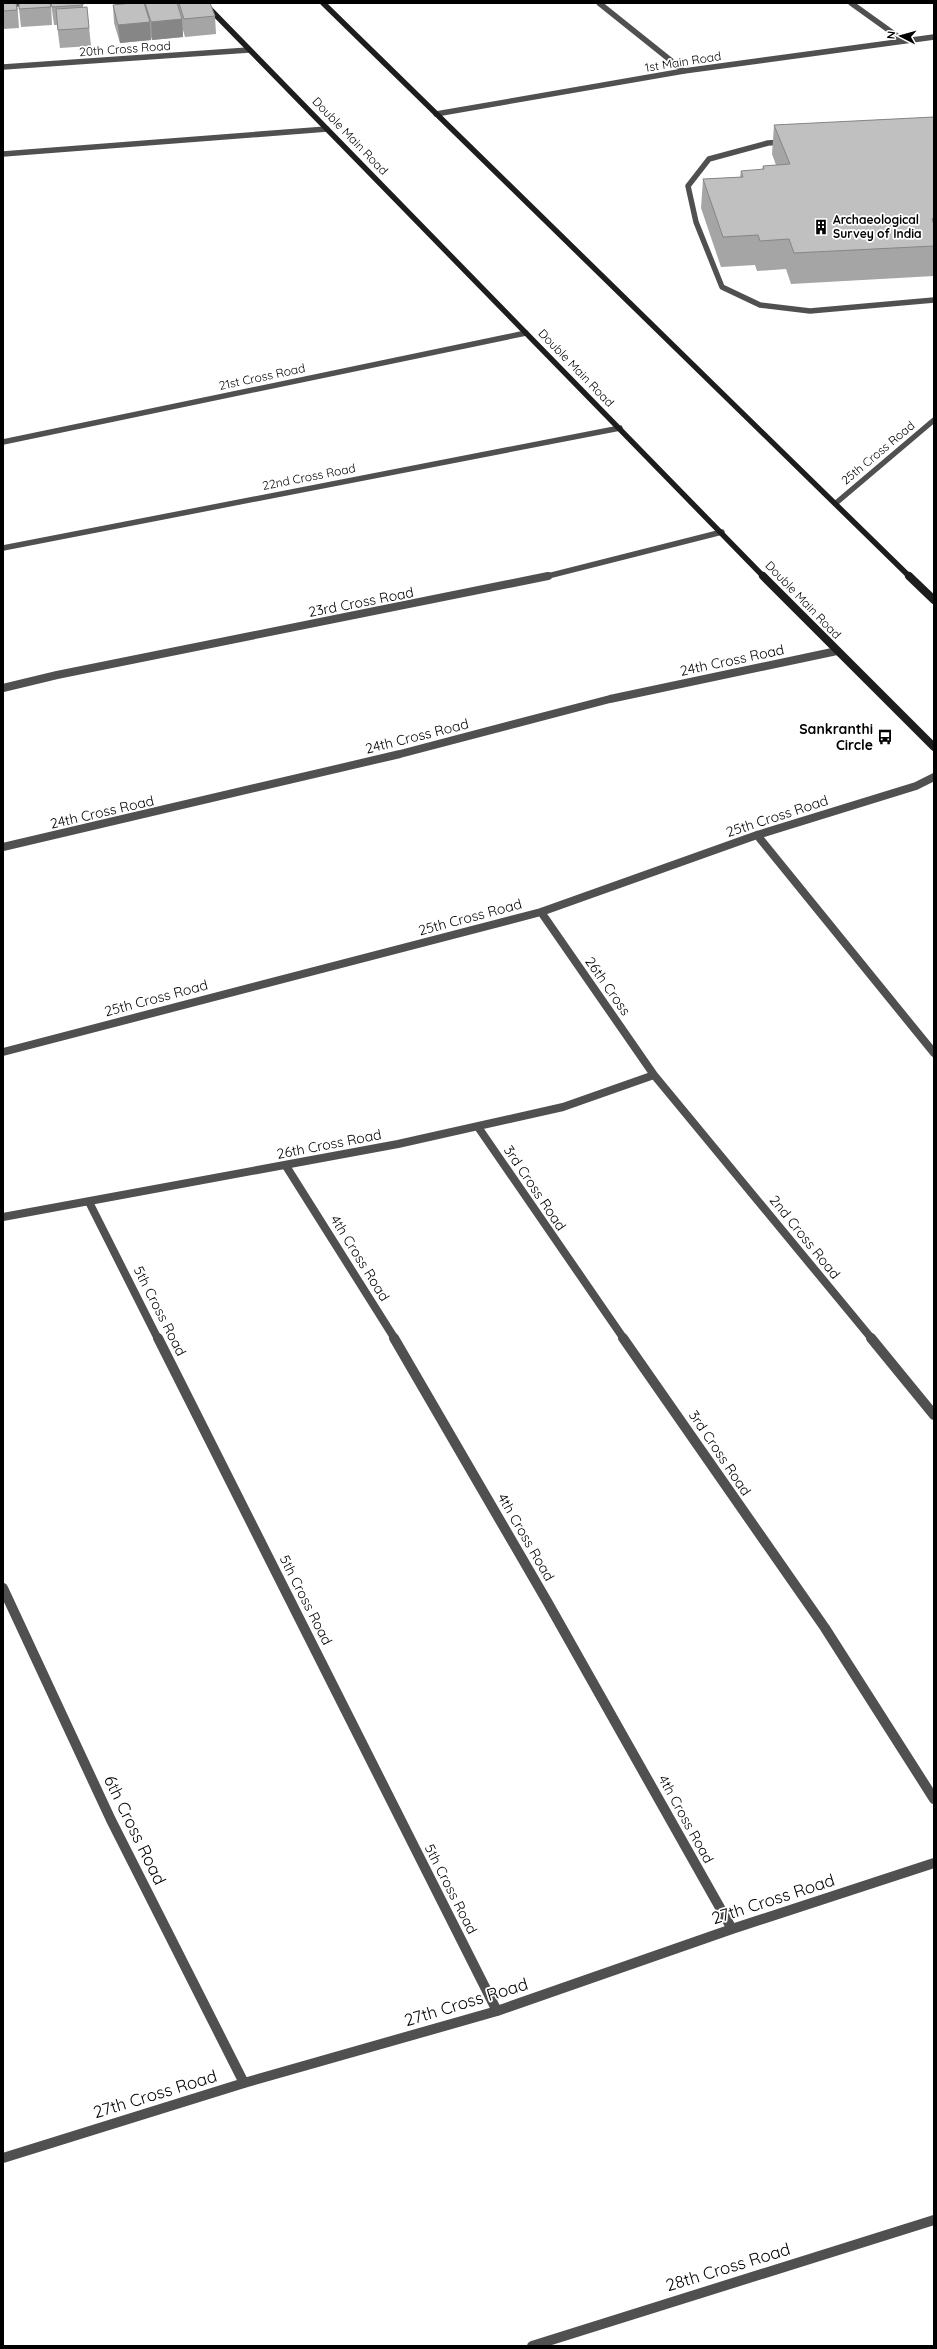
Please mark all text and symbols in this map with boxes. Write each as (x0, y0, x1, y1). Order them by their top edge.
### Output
north arrow (881, 16, 921, 56)
text: N (884, 30, 898, 40)
street label: 20th Cross Road (79, 38, 171, 59)
street label: 1st Main Road (644, 48, 722, 75)
street label: Double Main Road (309, 94, 391, 178)
place label: Archaeological Survey of India (833, 212, 922, 241)
building icon: Archaeological Survey of India (812, 218, 830, 236)
street label: Double Main Road (535, 326, 617, 410)
street label: 21st Cross Road (217, 360, 306, 393)
street label: 25th Cross Road (838, 418, 917, 488)
street label: 22nd Cross Road (261, 460, 357, 493)
street label: Double Main Road (762, 558, 844, 642)
street label: 23rd Cross Road (307, 583, 415, 621)
street label: 24th Cross Road (678, 640, 786, 680)
street label: 24th Cross Road (363, 714, 471, 758)
place label: Sankranthi Circle (799, 720, 873, 754)
bus stop icon: Sankranthi Circle (876, 728, 894, 746)
street label: 24th Cross Road (48, 791, 156, 833)
street label: 25th Cross Road (724, 791, 830, 841)
street label: 25th Cross Road (416, 895, 524, 939)
street label: 26th Cross (581, 953, 635, 1019)
street label: 25th Cross Road (102, 976, 210, 1020)
street label: 26th Cross Road (275, 1125, 383, 1163)
street label: 3rd Cross Road (500, 1142, 570, 1234)
street label: 2nd Cross Road (766, 1191, 844, 1283)
street label: 4th Cross Road (326, 1212, 394, 1304)
street label: 5th Cross Road (130, 1263, 190, 1359)
street label: 3rd Cross Road (685, 1407, 755, 1499)
street label: 4th Cross Road (494, 1490, 558, 1584)
street label: 5th Cross Road (276, 1552, 336, 1648)
street label: 6th Cross Road (100, 1771, 171, 1888)
street label: 4th Cross Road (654, 1772, 718, 1866)
street label: 5th Cross Road (421, 1841, 481, 1937)
street label: 27th Cross Road (709, 1869, 837, 1928)
street label: 27th Cross Road (401, 1973, 530, 2030)
street label: 27th Cross Road (90, 2065, 219, 2122)
street label: 28th Cross Road (663, 2238, 793, 2295)

